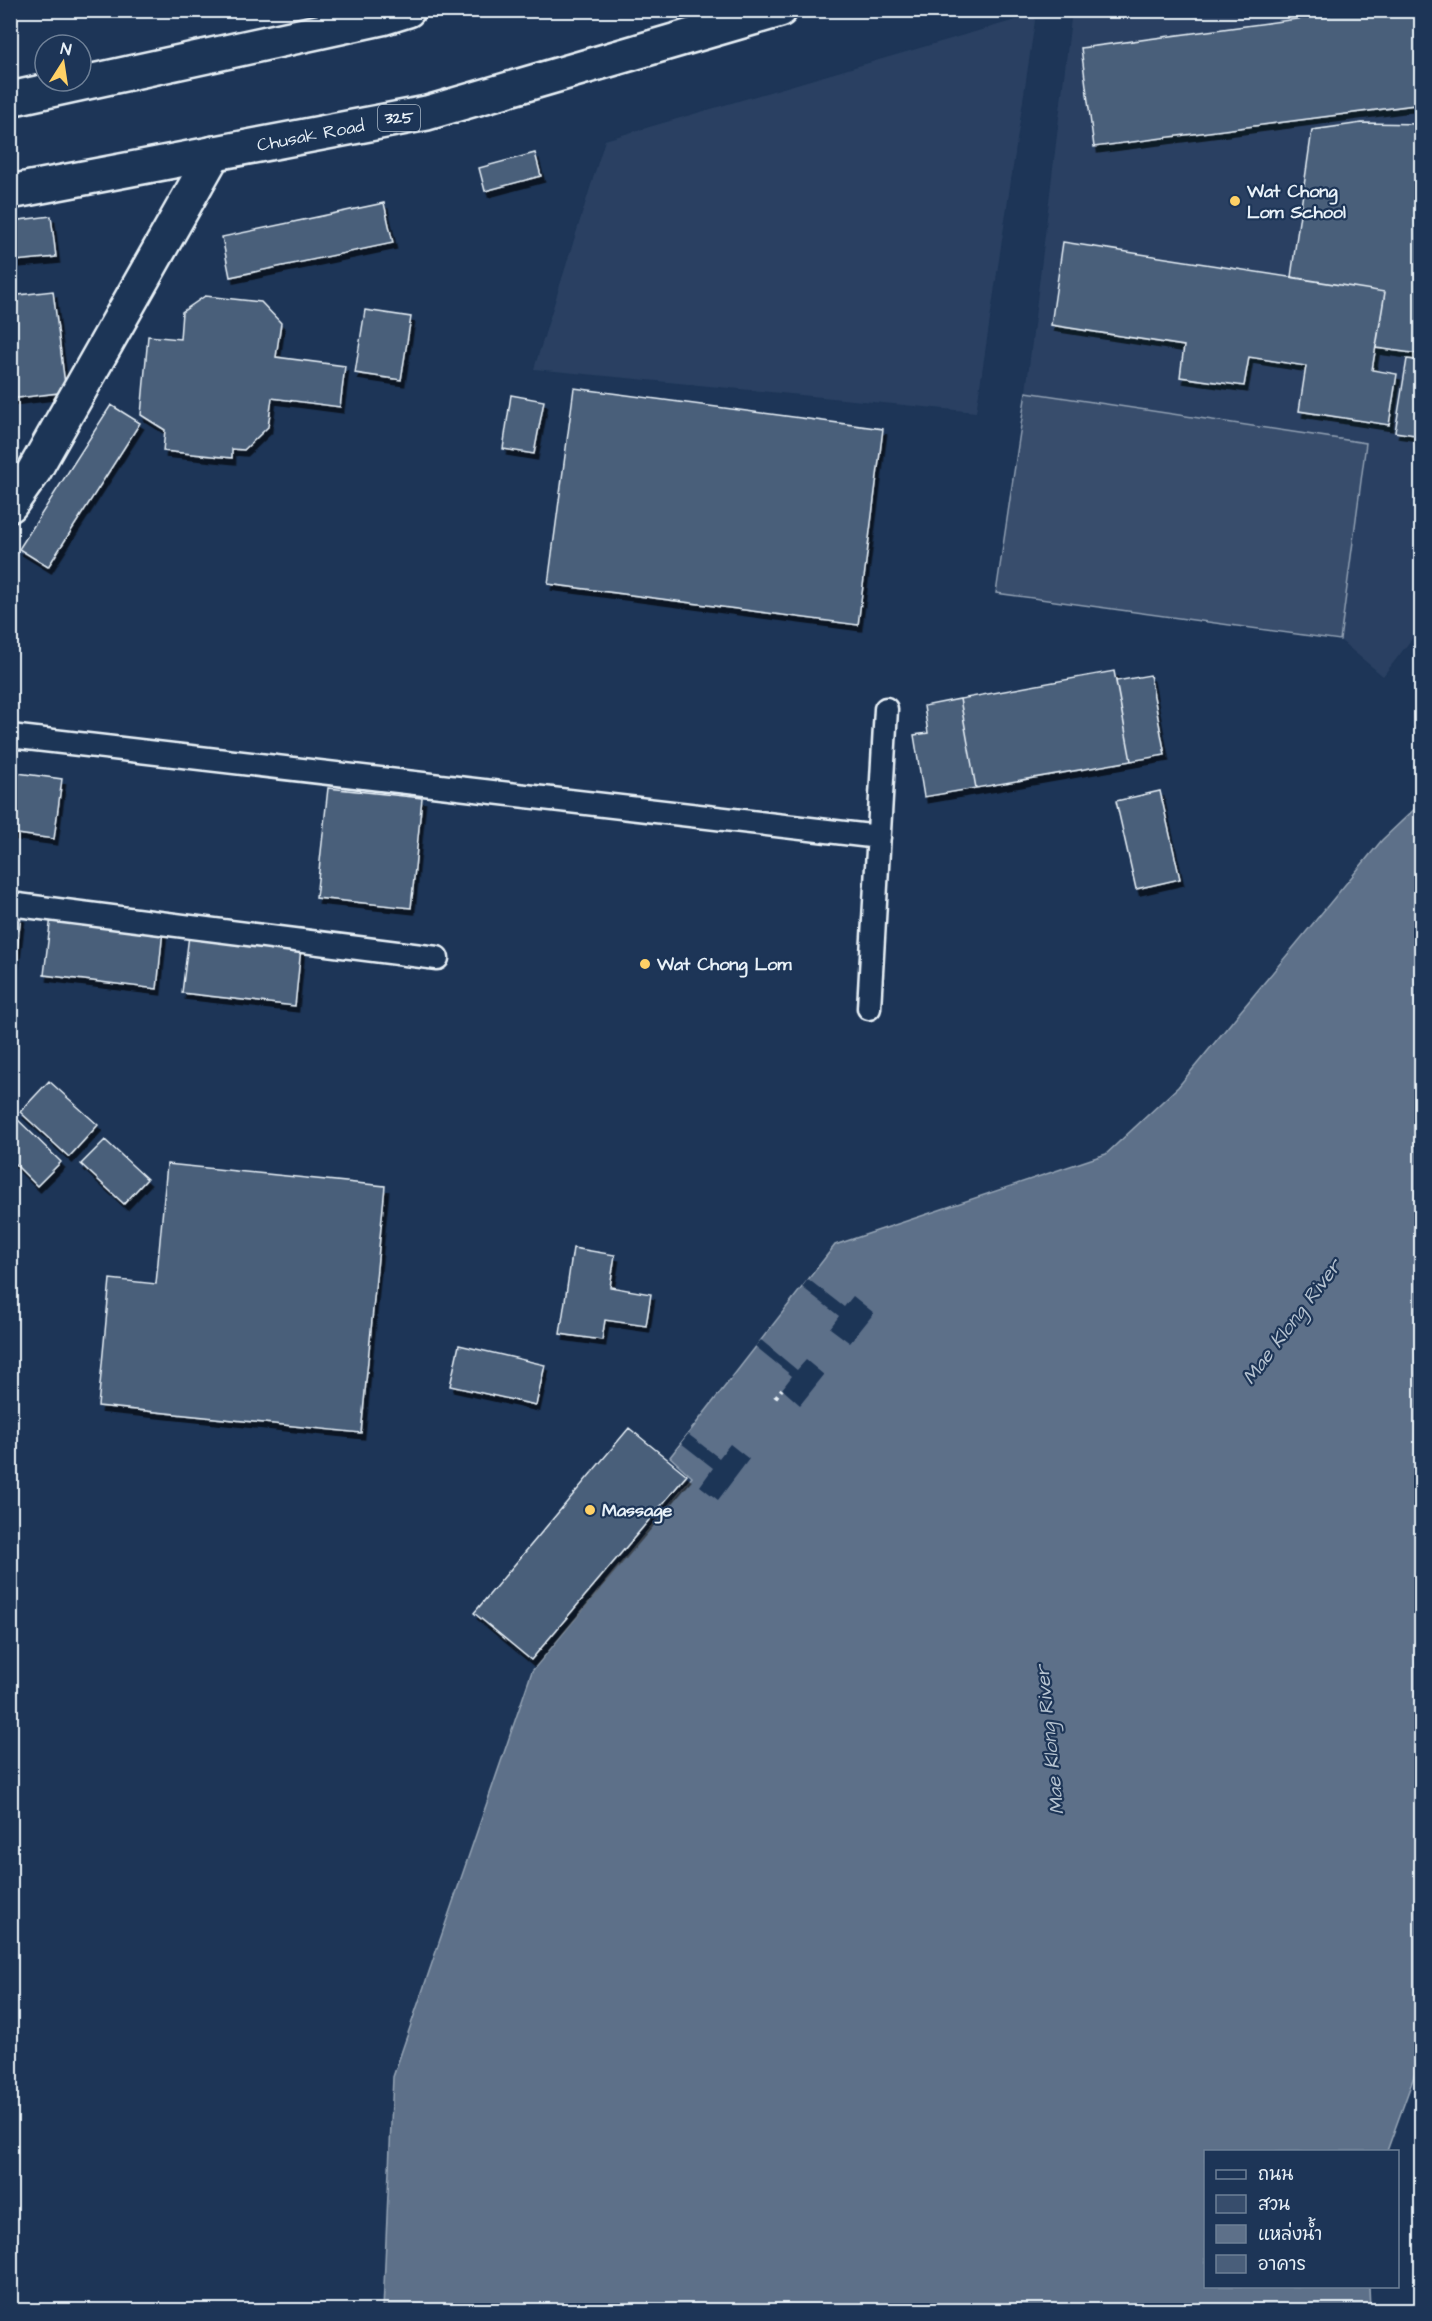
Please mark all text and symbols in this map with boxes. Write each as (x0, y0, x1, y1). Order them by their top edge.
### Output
north arrow (33, 33, 93, 93)
text: N (59, 38, 73, 61)
road number: 325 (378, 105, 420, 131)
street label: Chusak Road (255, 113, 366, 157)
place label: Wat Chong Lom School (1246, 179, 1346, 225)
marker: Wat Chong Lom School (1228, 194, 1242, 208)
place label: Wat Chong Lom (656, 952, 792, 978)
marker: Wat Chong Lom (638, 957, 652, 971)
water label: Mae Klong River (1236, 1252, 1350, 1391)
place label: Massage (602, 1498, 673, 1524)
marker: Massage (583, 1503, 597, 1517)
water label: Mae Klong River (1028, 1662, 1073, 1816)
legend (1204, 2150, 1399, 2288)
text: ถนน (1258, 2162, 1293, 2187)
text: สวน (1258, 2192, 1290, 2217)
text: แหล่งน้ำ (1258, 2217, 1322, 2247)
text: อาคาร (1258, 2252, 1306, 2277)

